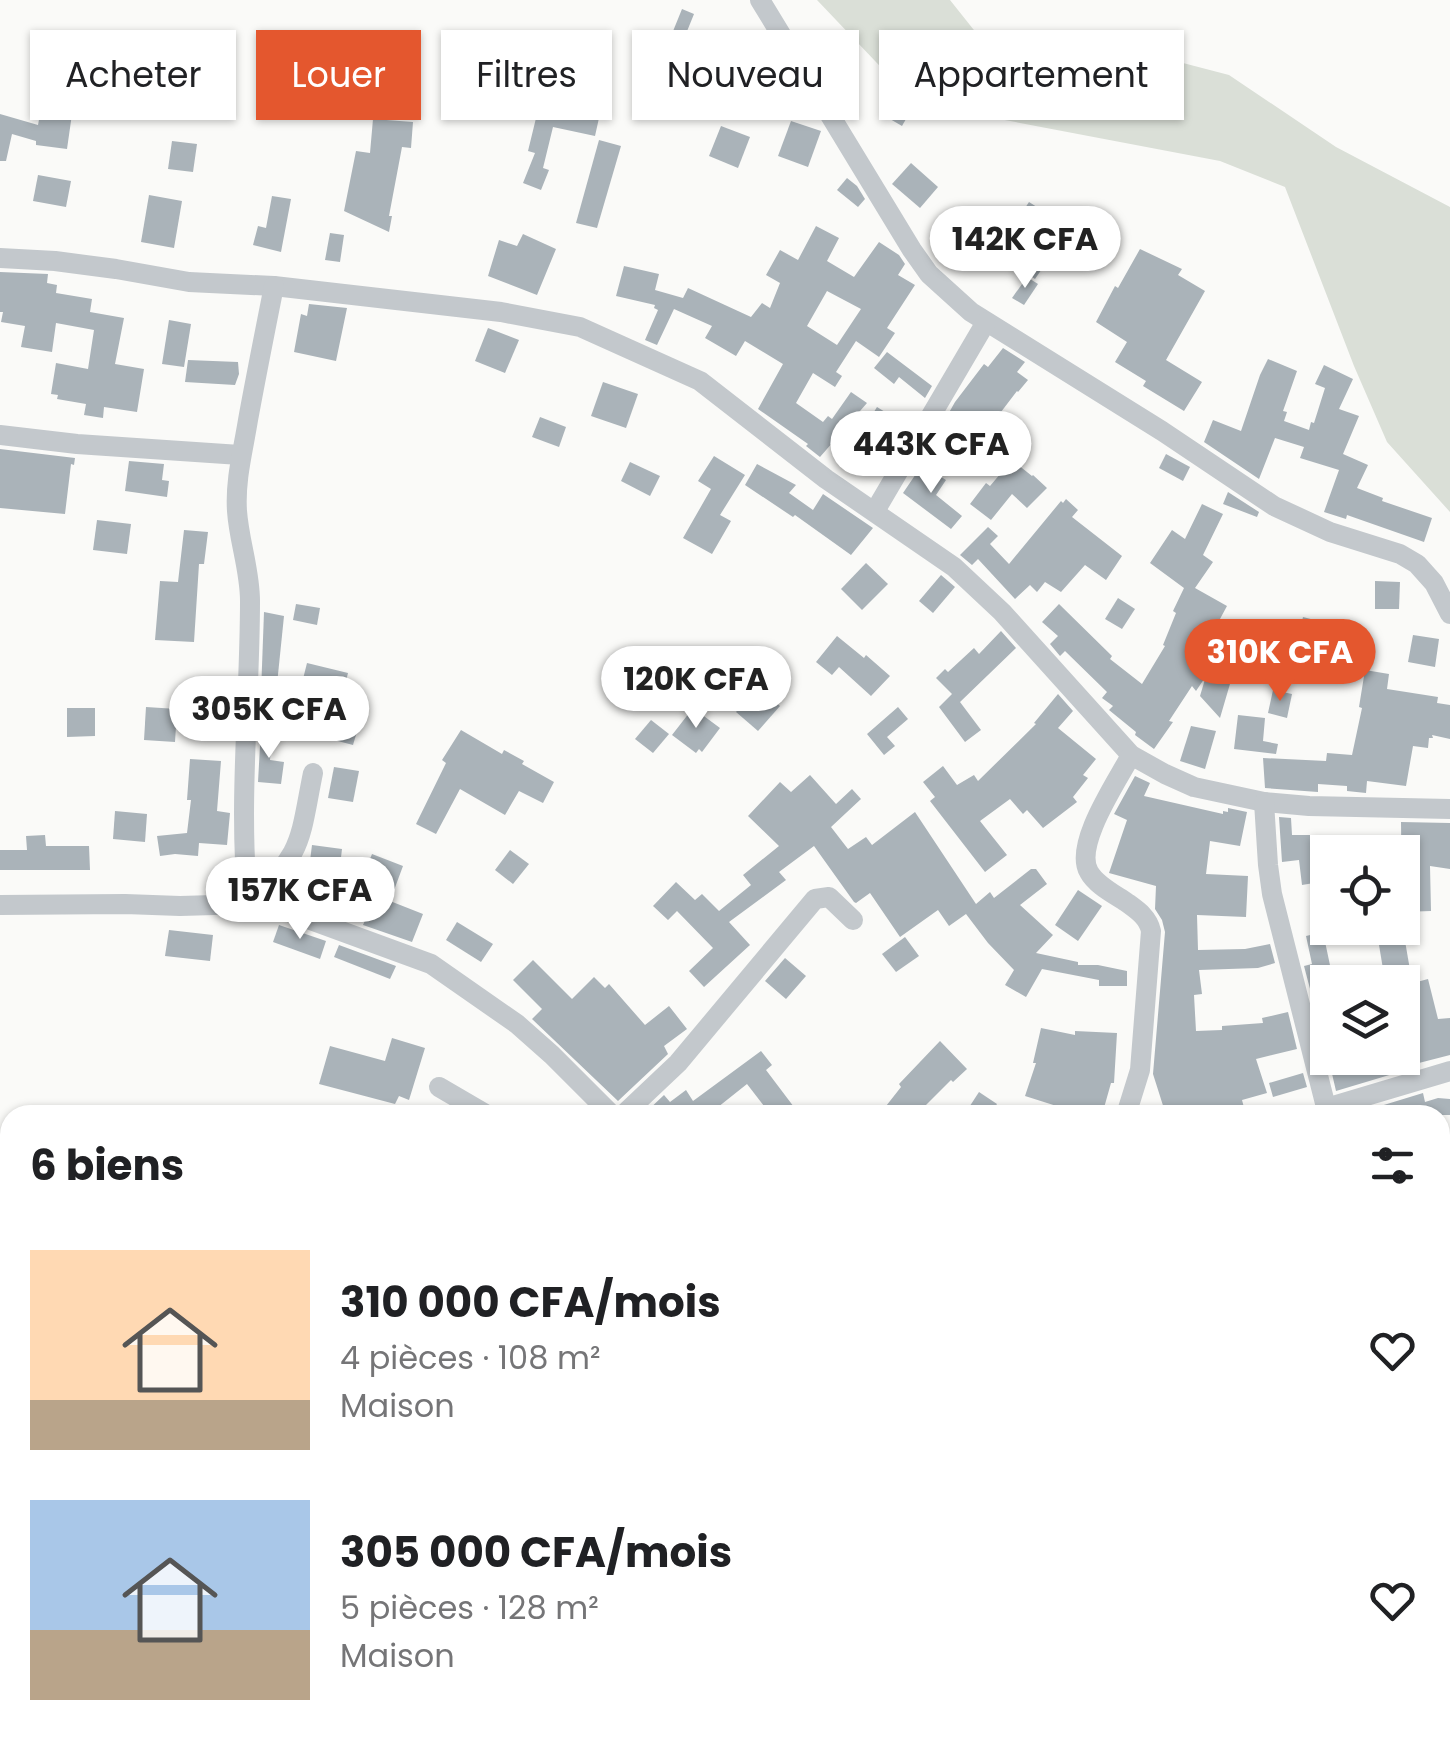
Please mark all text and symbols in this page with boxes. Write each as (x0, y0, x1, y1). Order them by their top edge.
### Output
chip: Acheter (30, 30, 236, 120)
chip: Louer (256, 30, 421, 120)
chip: Filtres (441, 30, 612, 120)
chip: Nouveau (632, 30, 859, 120)
chip: Appartement (879, 30, 1184, 120)
pin: 142K CFA (922, 206, 1128, 291)
text: 142K CFA (952, 216, 1098, 261)
pin: 443K CFA (828, 411, 1034, 496)
text: 443K CFA (852, 421, 1010, 466)
pin: 310K CFA (1177, 619, 1383, 704)
text: 310K CFA (1207, 629, 1353, 674)
pin: 120K CFA (593, 646, 799, 731)
text: 120K CFA (623, 656, 769, 701)
pin: 305K CFA (166, 676, 372, 761)
text: 305K CFA (191, 686, 347, 731)
map controls (1310, 835, 1420, 1075)
button: locate (1310, 835, 1420, 945)
pin: 157K CFA (197, 857, 403, 942)
text: 157K CFA (228, 867, 372, 912)
button: layers (1310, 965, 1420, 1075)
text: 6 biens (30, 1136, 184, 1195)
icon: filters (1365, 1138, 1420, 1193)
text: 310 000 CFA/mois (340, 1273, 721, 1332)
icon: home (110, 1290, 230, 1410)
icon: heart (1365, 1323, 1420, 1378)
text: 4 pièces · 108 m² (340, 1335, 600, 1380)
text: Maison (340, 1383, 455, 1428)
text: 305 000 CFA/mois (340, 1523, 732, 1582)
icon: home (110, 1540, 230, 1660)
icon: heart (1365, 1573, 1420, 1628)
text: 5 pièces · 128 m² (340, 1585, 599, 1630)
text: Maison (340, 1633, 455, 1678)

